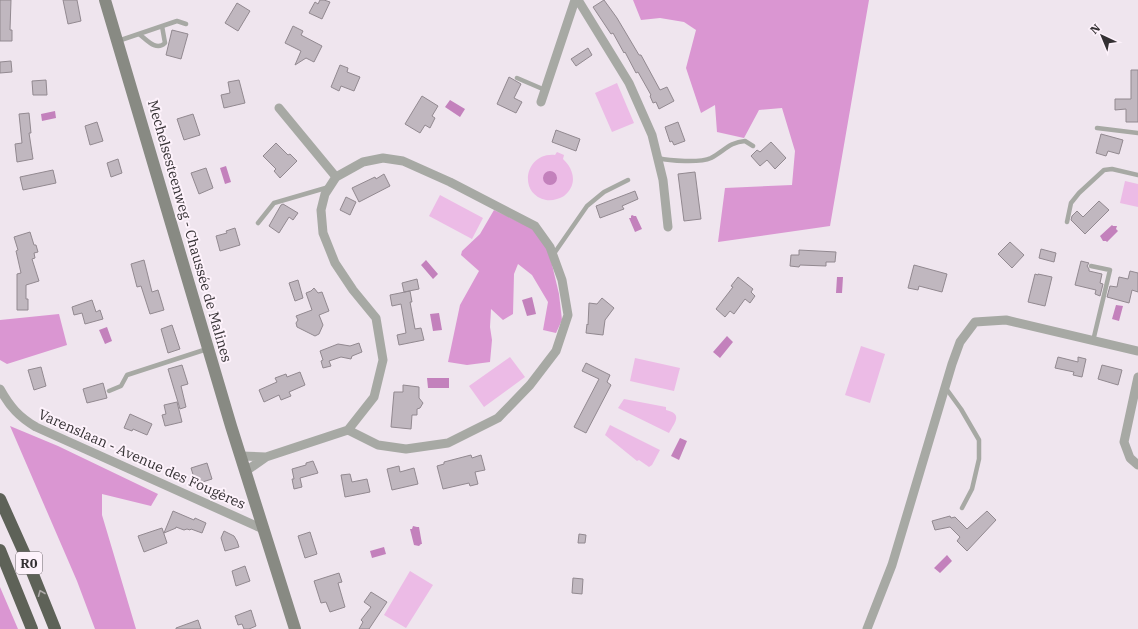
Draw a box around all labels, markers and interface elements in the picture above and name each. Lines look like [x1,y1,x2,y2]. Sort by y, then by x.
north arrow [1082,16,1122,56]
text: N [1087,21,1103,37]
street label: Mechelsesteenweg - Chaussée de Malines [144,98,236,364]
street label: Varenslaan - Avenue des Fougères [36,405,249,513]
road number: R0 [16,552,42,574]
one-way arrow [37,589,45,596]

